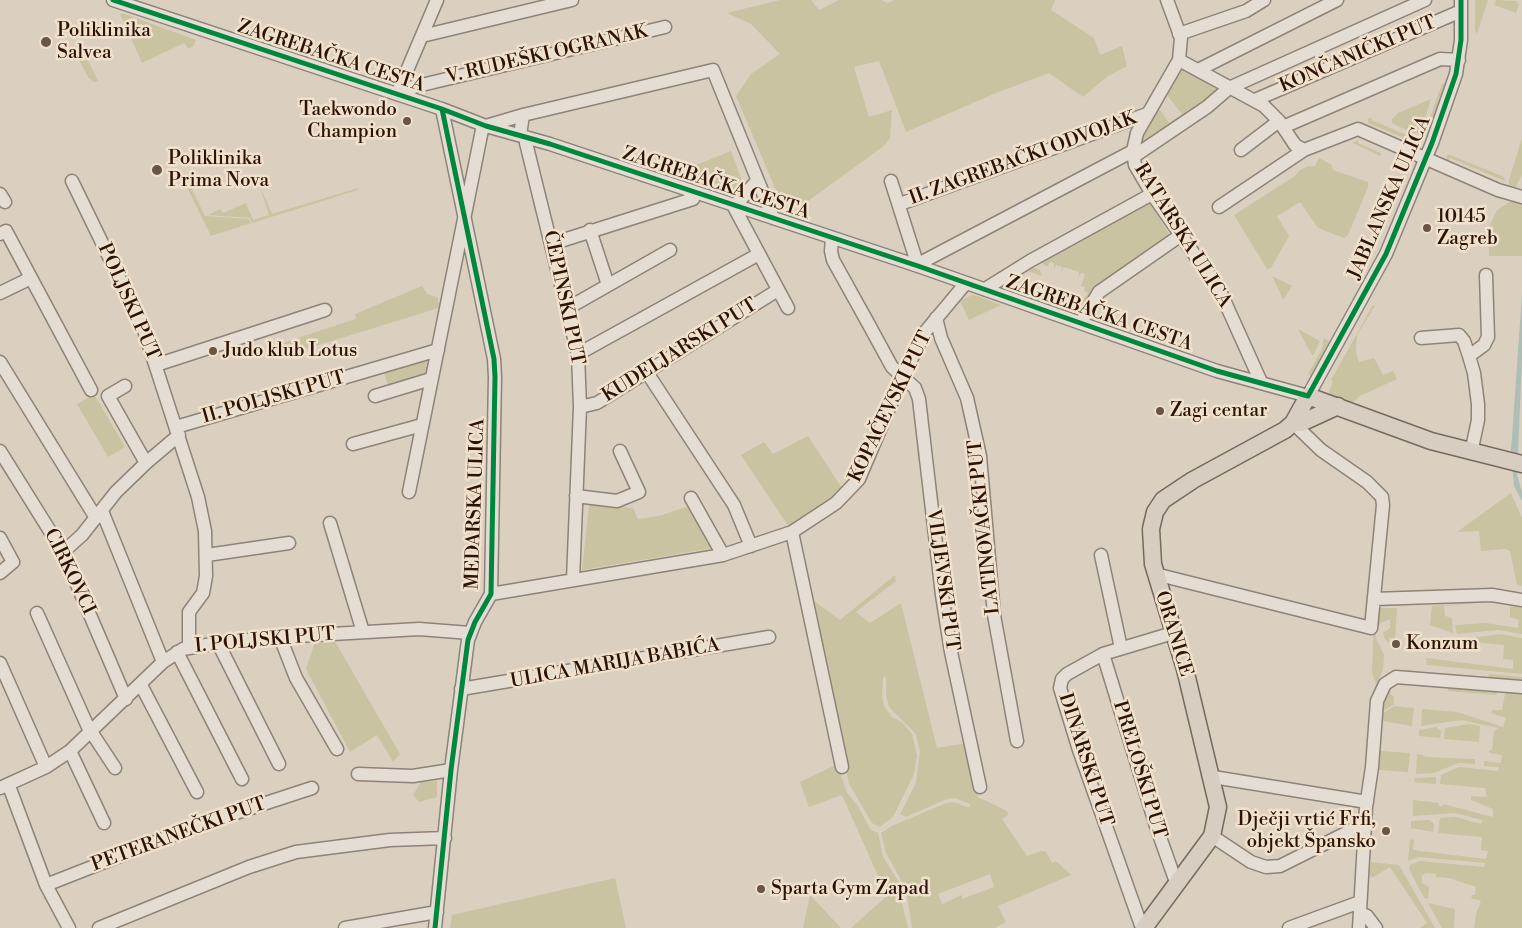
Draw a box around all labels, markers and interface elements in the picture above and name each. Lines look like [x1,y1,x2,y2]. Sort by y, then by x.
street label: KONČANIČKI PUT [1276,12,1440,98]
street label: ZAGREBAČKA CESTA [234,16,428,98]
place label: Poliklinika Salvea [57,20,151,64]
street label: V. RUDEŠKI OGRANAK [444,21,650,89]
marker: Poliklinika Salvea [39,35,53,49]
place label: Taekwondo Champion [299,99,397,143]
street label: II. ZAGREBAČKI ODVOJAK [906,107,1140,211]
street label: JABLANSKA ULICA [1344,113,1436,283]
marker: Taekwondo Champion [401,115,413,127]
street label: ZAGREBAČKA CESTA [619,143,813,225]
place label: Poliklinika Prima Nova [168,148,269,192]
street label: RATARSKA ULICA [1128,160,1236,312]
marker: Poliklinika Prima Nova [150,163,164,177]
place label: 10145 Zagreb [1437,206,1498,250]
marker: 10145 Zagreb [1421,222,1433,234]
street label: ČEPINSKI PUT [538,229,588,367]
street label: POLJSKI PUT [92,240,164,364]
street label: ZAGREBAČKA CESTA [1003,271,1195,357]
street label: KUDELJARSKI PUT [598,294,762,408]
street label: KOPAČEVSKI PUT [844,328,938,486]
place label: Judo klub Lotus [223,340,357,362]
marker: Judo klub Lotus [207,345,219,357]
street label: II. POLJSKI PUT [200,367,348,429]
place label: Zagi centar [1170,400,1267,422]
marker: Zagi centar [1154,405,1166,417]
street label: MEDARSKA ULICA [462,418,490,590]
street label: LATINOVAČKI PUT [964,438,1006,616]
street label: VILJEVSKI PUT [921,508,963,652]
street label: CIRKOVCI [38,525,100,619]
street label: ORANICE [1149,588,1197,680]
street label: I. POLJSKI PUT [194,624,336,658]
place label: Konzum [1406,633,1478,655]
street label: ULICA MARIJA BABIĆA [508,634,722,694]
marker: Konzum [1390,638,1402,650]
street label: DINARSKI PUT [1053,691,1117,829]
street label: PRELOŠKI PUT [1107,698,1171,842]
street label: PETERANEČKI PUT [89,793,269,877]
place label: Dječji vrtić Frfi, objekt Špansko [1238,809,1376,853]
marker: Dječji vrtić Frfi, objekt Špansko [1380,825,1392,837]
place label: Sparta Gym Zapad [771,878,929,900]
marker: Sparta Gym Zapad [755,883,767,895]

